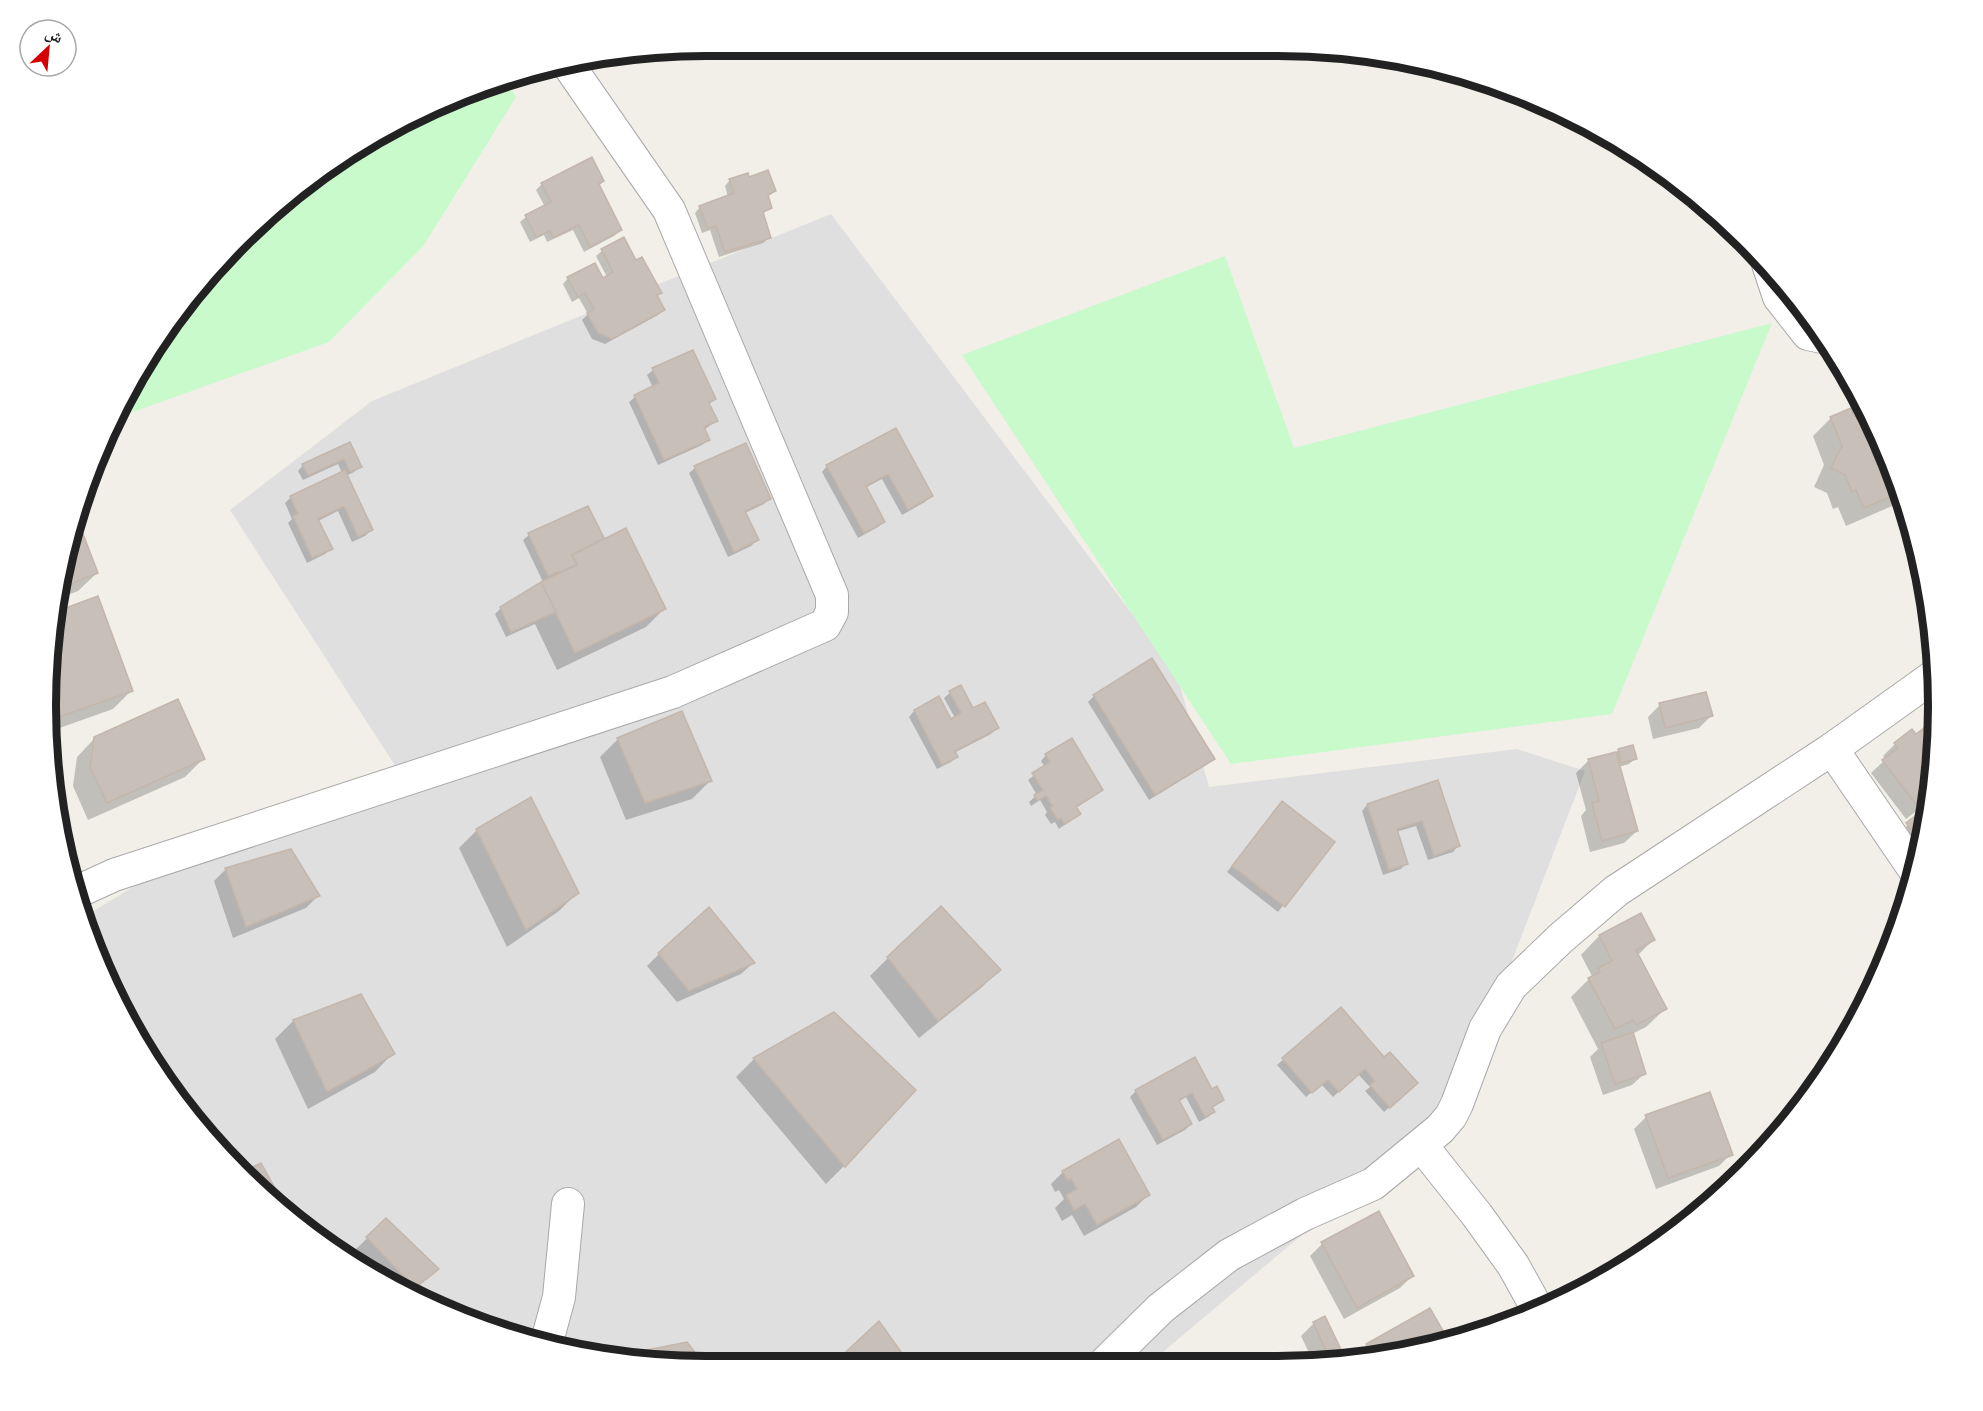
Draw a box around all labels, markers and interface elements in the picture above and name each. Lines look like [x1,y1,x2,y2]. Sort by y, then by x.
north arrow [18,18,78,78]
text: ش [42,24,66,49]

